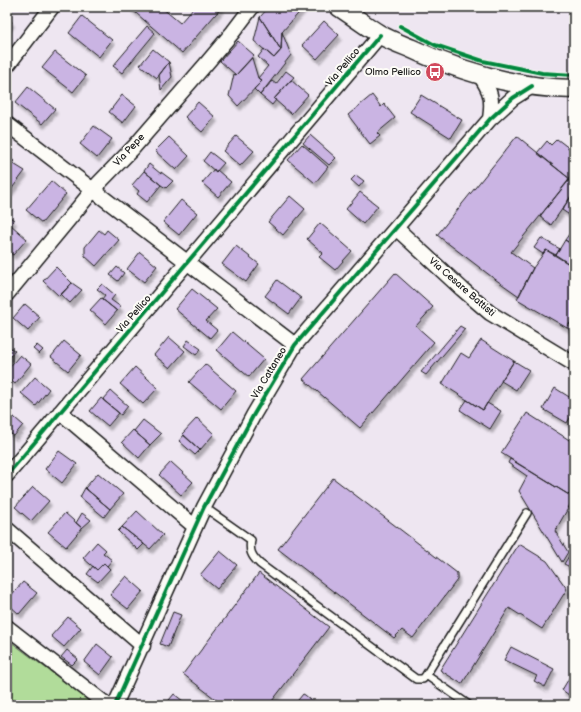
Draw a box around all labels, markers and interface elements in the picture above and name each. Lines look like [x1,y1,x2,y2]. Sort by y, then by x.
street label: Via Pellico [323,45,363,89]
bus stop icon: Olmo Pellico [424,61,446,83]
place label: Olmo Pellico [365,66,421,78]
street label: Via Pepe [111,131,147,169]
street label: Via Cesare Battisti [426,255,498,319]
street label: Via Pellico [114,292,154,335]
street label: Via Cattaneo [249,345,289,401]

